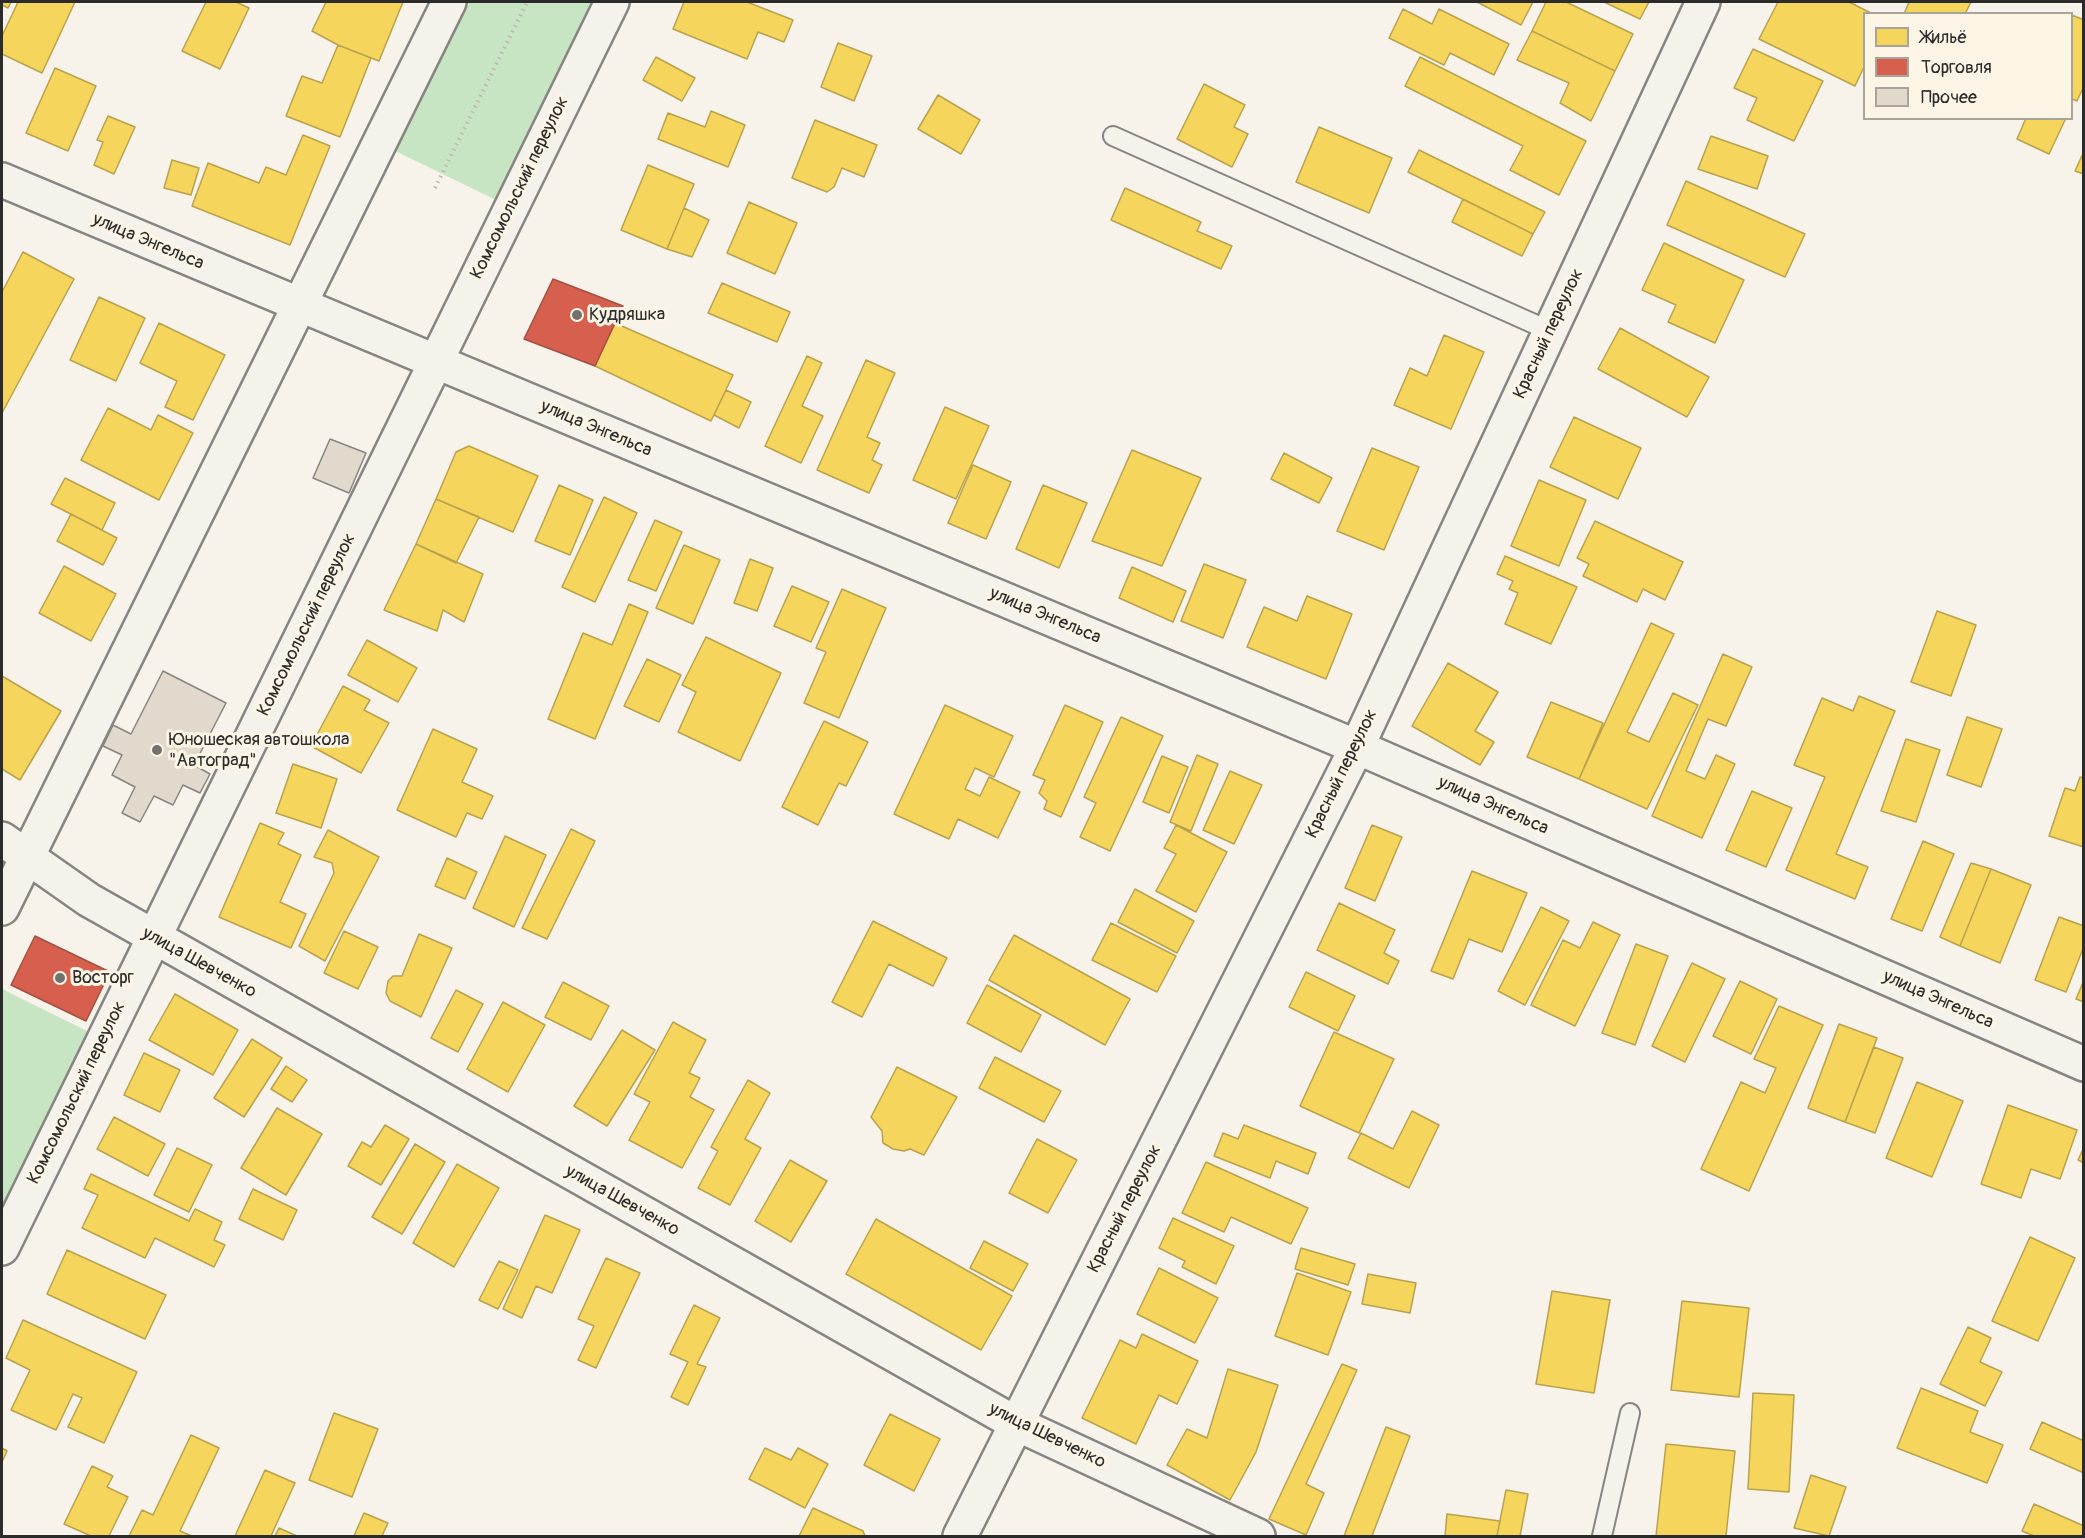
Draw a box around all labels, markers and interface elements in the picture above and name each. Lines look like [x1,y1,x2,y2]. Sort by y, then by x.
legend [1863,12,2073,120]
text: Жильё [1921,26,1967,49]
text: Торговля [1921,56,1992,79]
text: Прочее [1921,86,1977,109]
street label: Комсомольский переулок [466,93,574,283]
street label: улица Энгельса [89,209,207,275]
street label: Красный переулок [1509,266,1589,402]
place label: Кудряшка [589,304,665,326]
marker: Кудряшка [570,308,584,322]
street label: улица Энгельса [537,396,655,462]
street label: Комсомольский переулок [253,530,361,720]
street label: улица Энгельса [986,583,1104,649]
street label: Красный переулок [1301,706,1383,842]
place label: Юношеская автошкола "Автоград" [169,729,349,771]
marker: Юношеская автошкола "Автоград" [150,743,164,757]
street label: улица Энгельса [1434,772,1552,840]
street label: улица Шевченко [138,923,260,1003]
street label: улица Энгельса [1879,966,1997,1034]
place label: Восторг [72,967,134,989]
marker: Восторг [53,971,67,985]
street label: Комсомольский переулок [23,998,131,1188]
street label: Красный переулок [1083,1141,1167,1277]
street label: улица Шевченко [561,1161,683,1241]
street label: улица Шевченко [985,1398,1109,1474]

